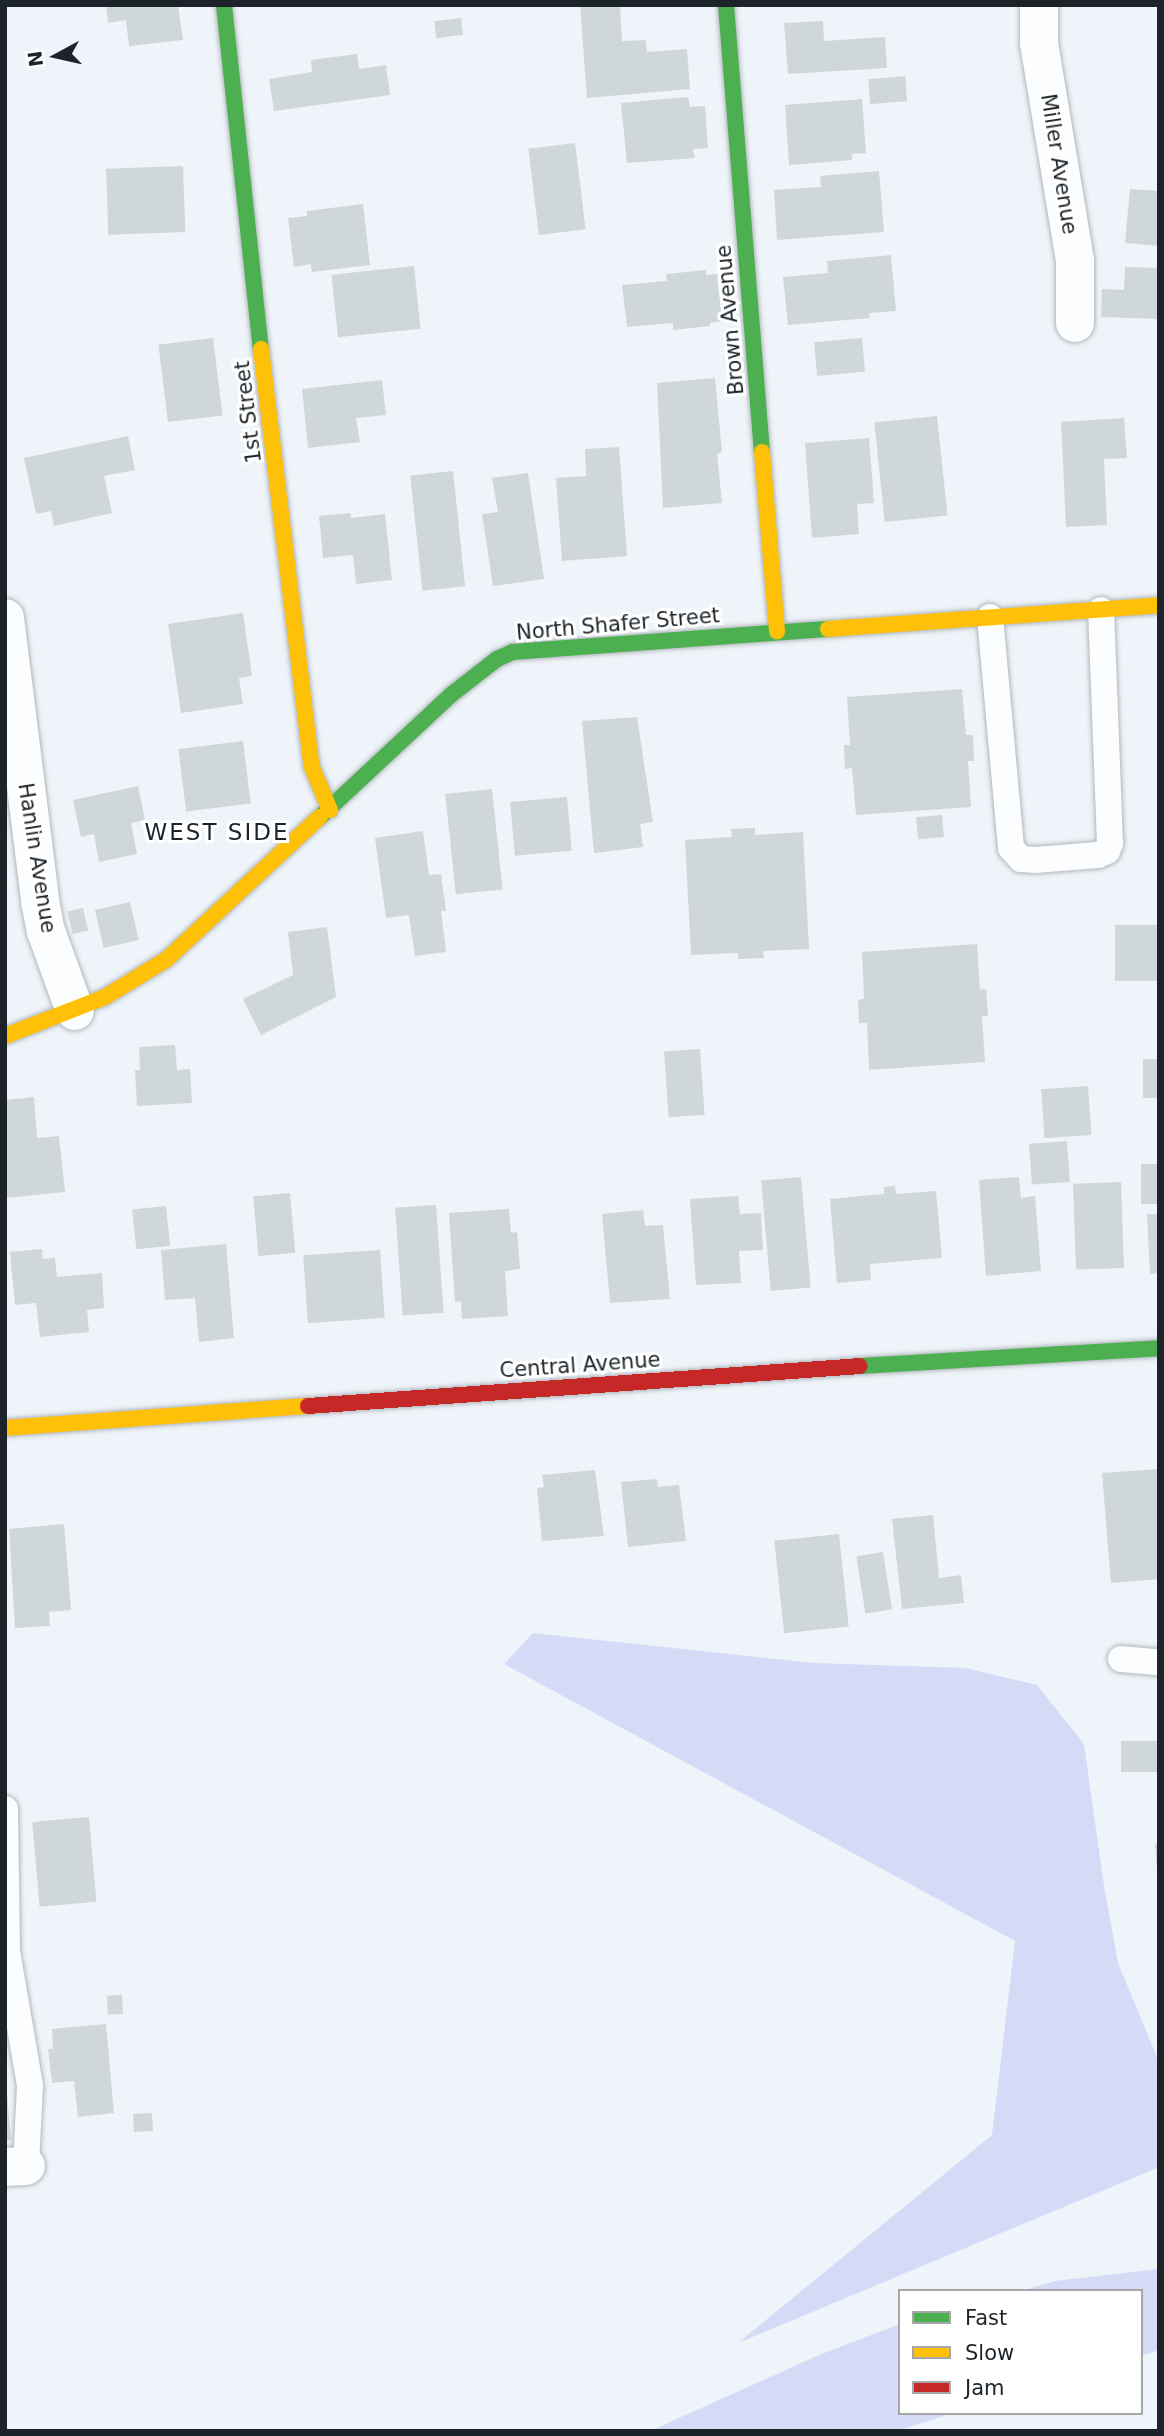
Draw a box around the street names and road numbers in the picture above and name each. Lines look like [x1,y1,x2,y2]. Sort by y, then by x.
street label: Miller Avenue [1035,92,1083,236]
street label: Brown Avenue [711,244,749,396]
street label: 1st Street [229,359,267,465]
street label: North Shafer Street [515,603,721,645]
street label: Hanlin Avenue [13,781,61,935]
street label: Central Avenue [499,1347,661,1383]

